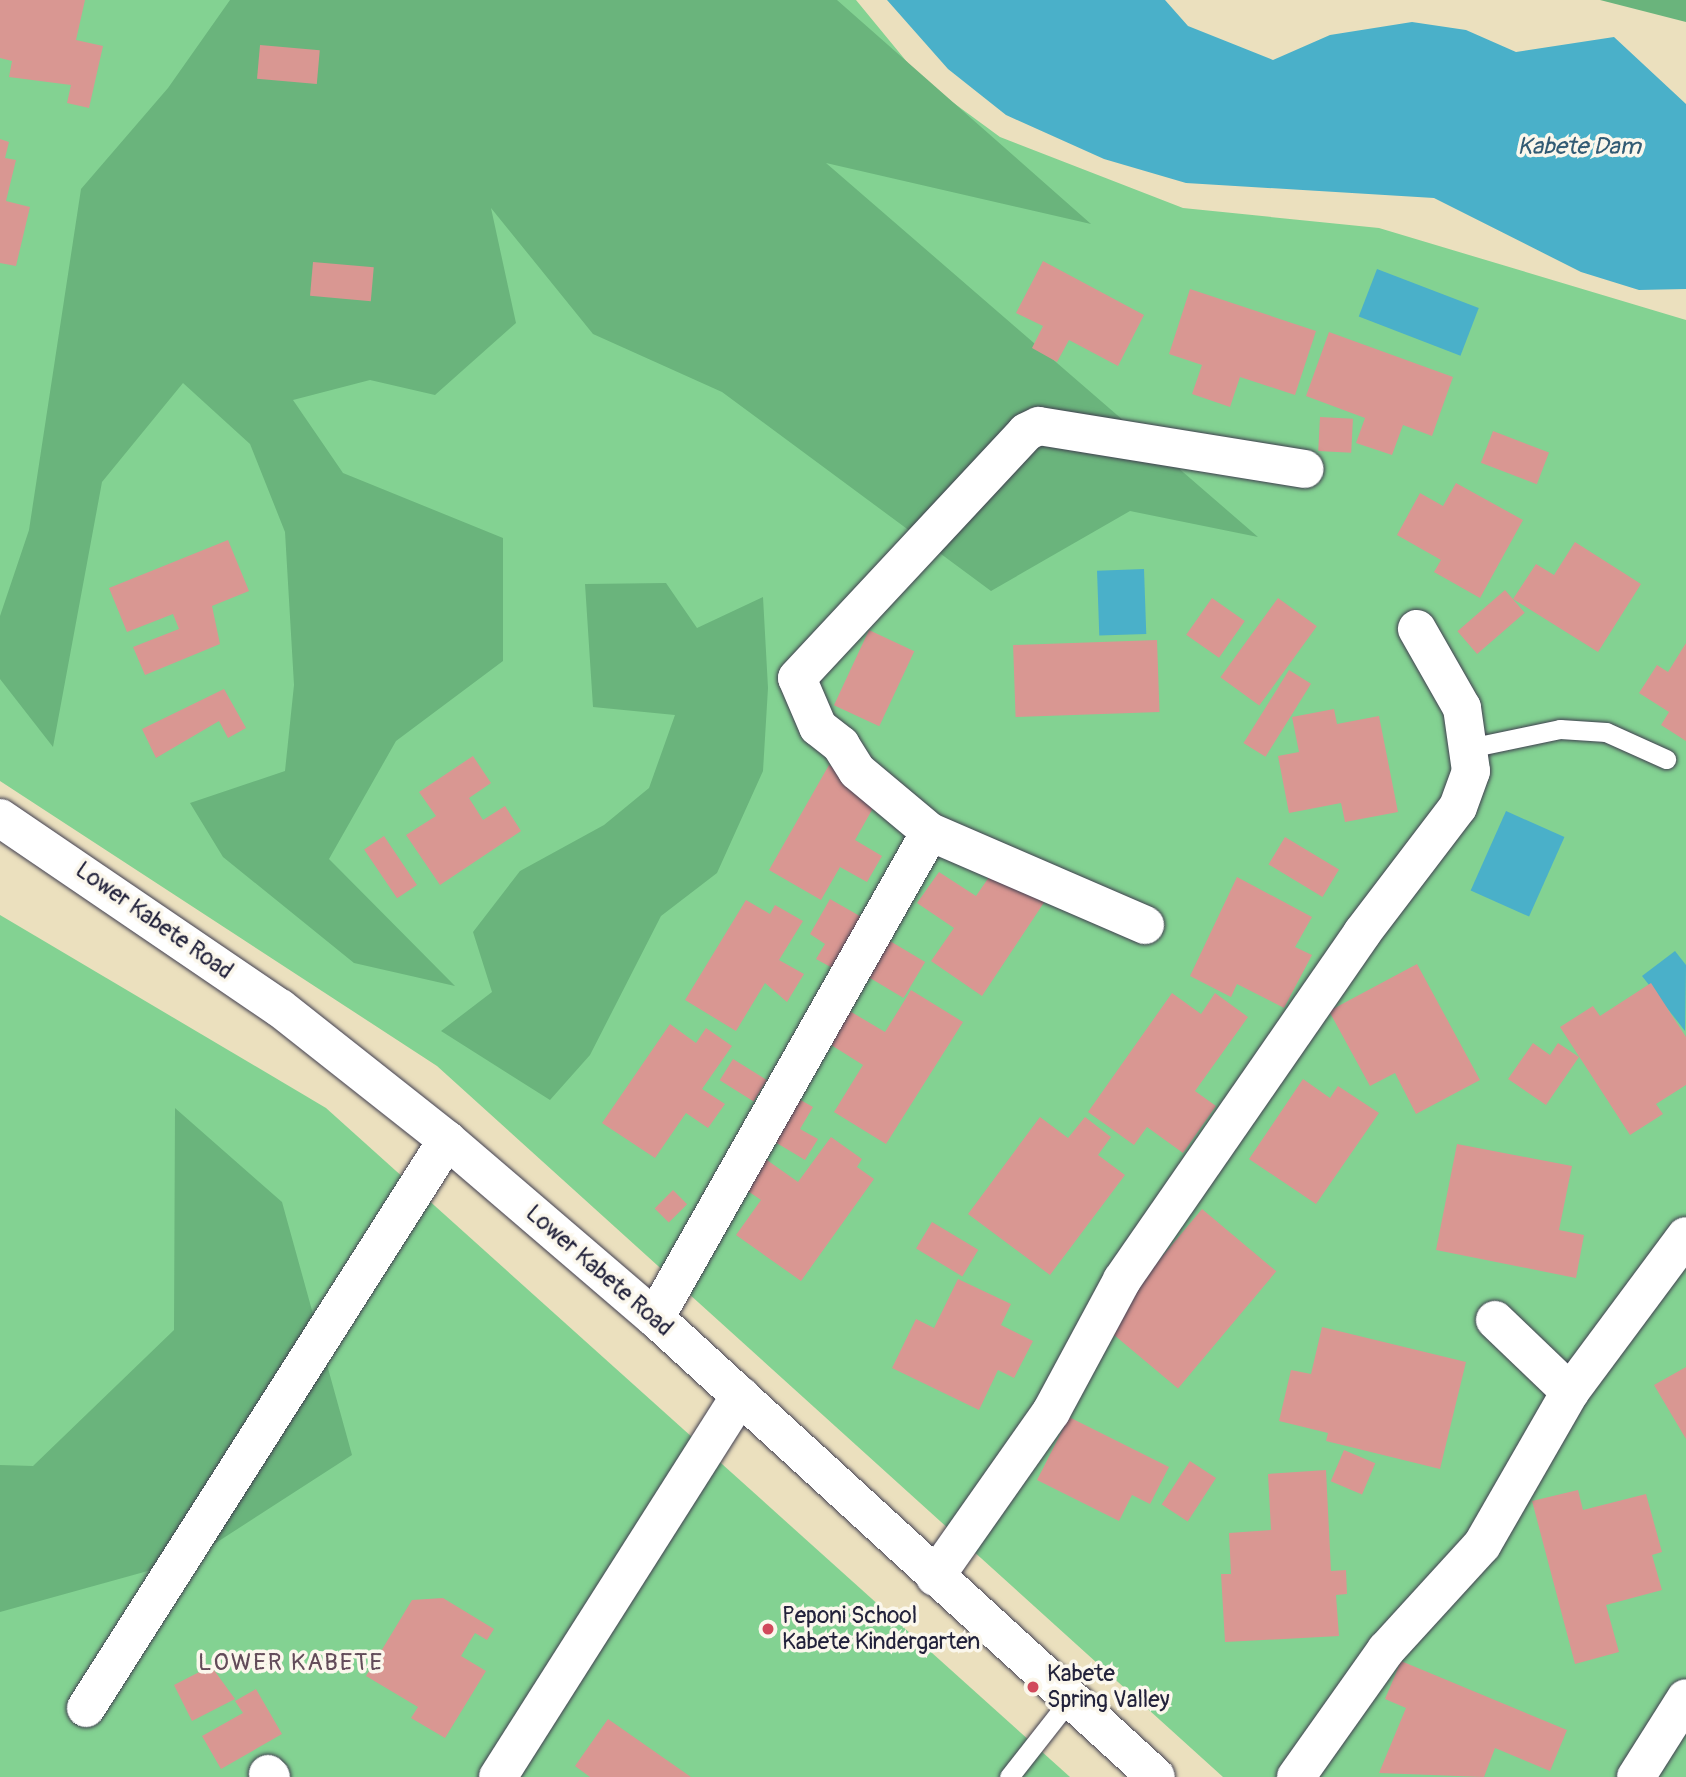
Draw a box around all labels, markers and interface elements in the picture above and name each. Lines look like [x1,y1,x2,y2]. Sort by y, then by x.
water label: Kabete Dam [1517,133,1641,161]
street label: Lower Kabete Road [70,856,238,986]
street label: Lower Kabete Road [520,1200,678,1342]
place label: Peponi School Kabete Kindergarten [782,1602,980,1656]
marker: Peponi School Kabete Kindergarten [760,1621,776,1637]
district label: LOWER KABETE [199,1649,383,1677]
place label: Kabete Spring Valley [1047,1660,1169,1714]
marker: Kabete Spring Valley [1025,1679,1041,1695]

